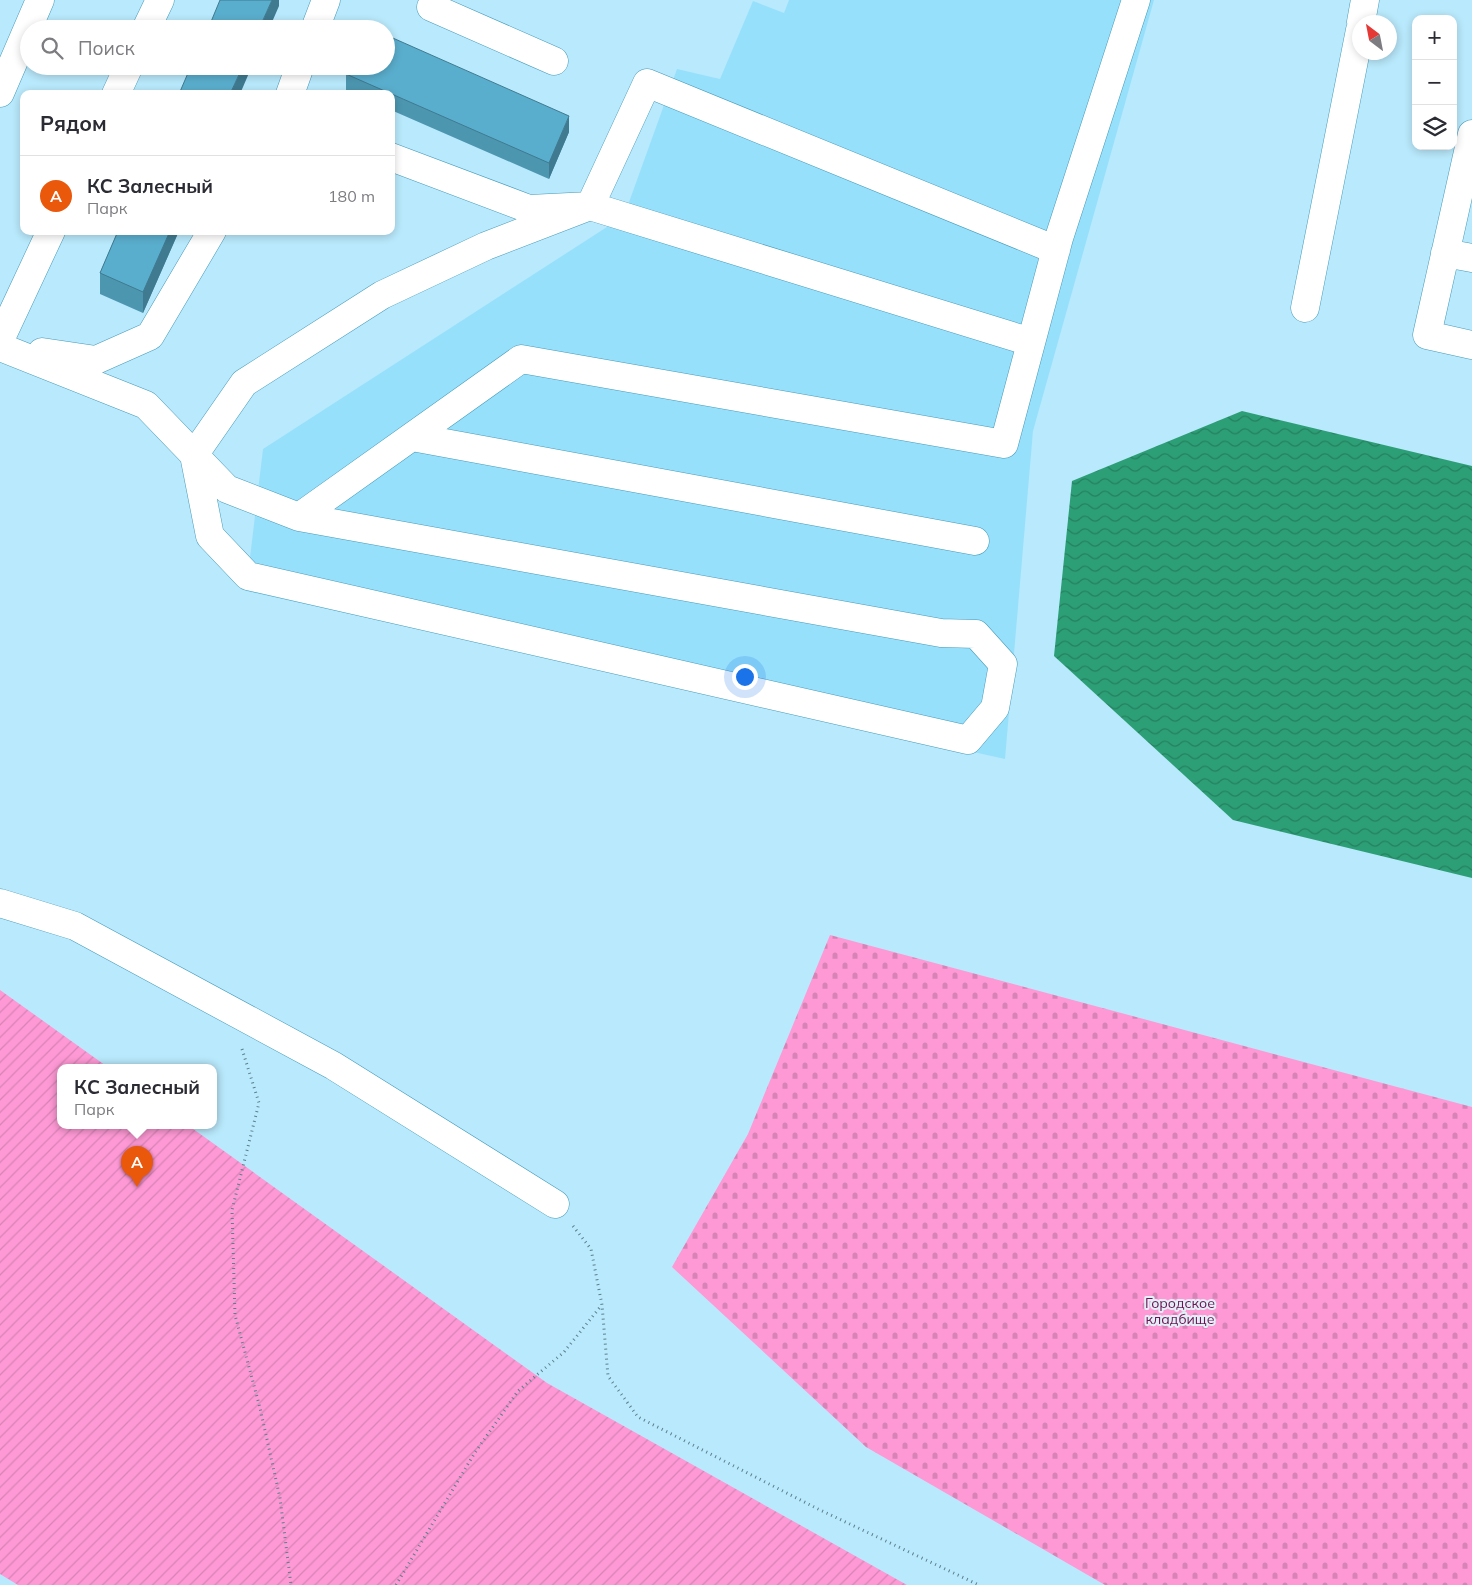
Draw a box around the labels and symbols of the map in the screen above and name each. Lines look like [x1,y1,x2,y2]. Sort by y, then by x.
north arrow [1352,15,1397,60]
your location [732,664,758,690]
pin: A [121,1146,153,1187]
park label: Городское кладбище [1145,1294,1215,1328]

